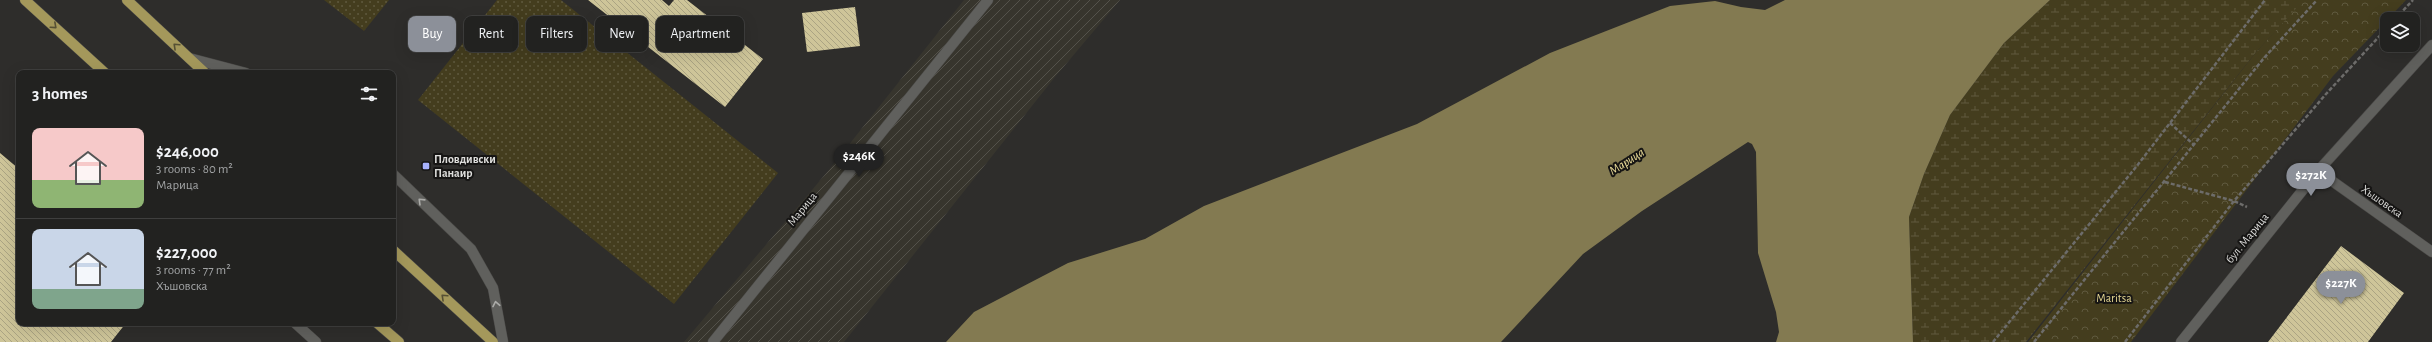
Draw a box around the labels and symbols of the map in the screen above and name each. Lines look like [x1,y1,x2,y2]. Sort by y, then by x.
one-way arrow [49,22,57,29]
one-way arrow [173,44,181,51]
pin: $246K [831,144,887,178]
water label: Марица [1607,146,1647,178]
place label: Пловдивски Панаир [434,153,496,179]
marker: Пловдивски Панаир [421,161,431,171]
pin: $272K [2283,163,2339,197]
street label: Хъшовска [2359,182,2405,220]
street label: Марица [785,190,819,228]
one-way arrow [418,198,426,206]
street label: бул. Марица [2223,210,2272,266]
pin: $227K [2313,271,2369,305]
park label: Maritsa [2096,292,2132,304]
one-way arrow [441,294,449,301]
one-way arrow [492,301,500,307]

